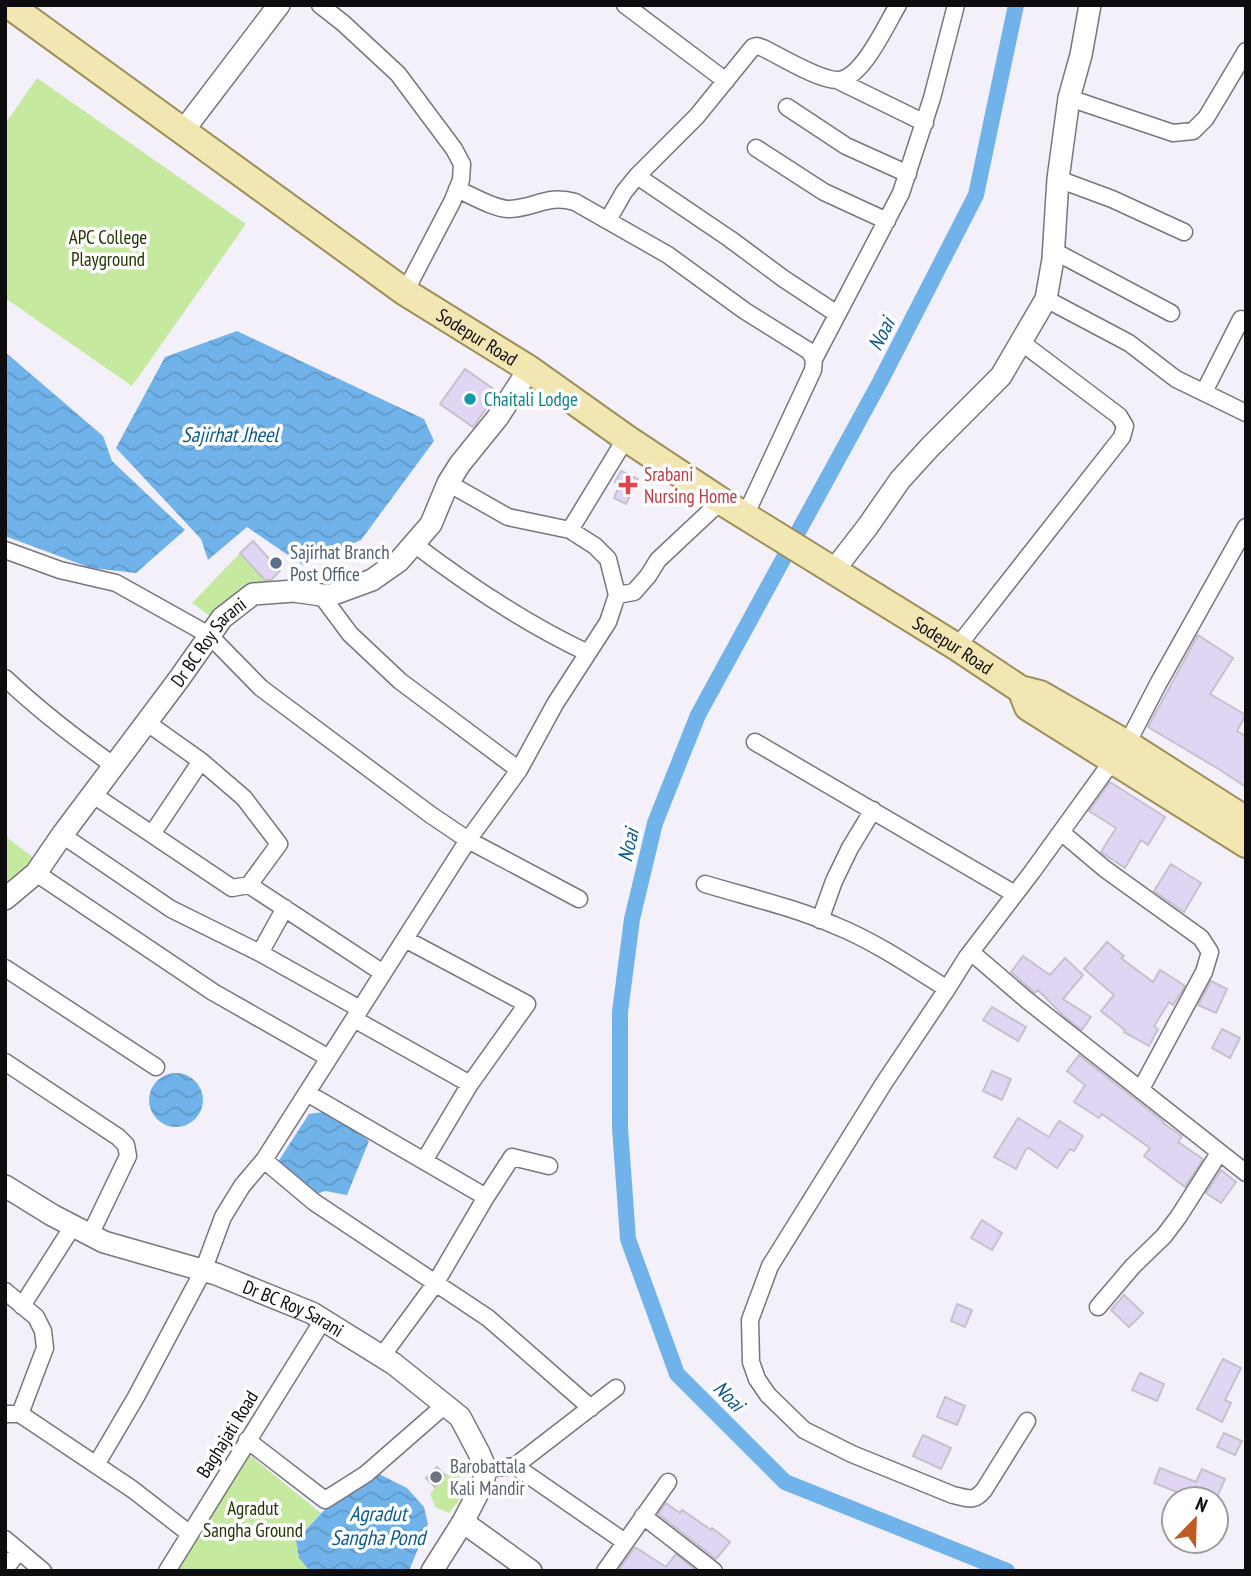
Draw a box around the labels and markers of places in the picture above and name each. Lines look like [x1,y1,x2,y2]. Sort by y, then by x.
place label: Chaitali Lodge [484,387,578,411]
marker: Chaitali Lodge [462,391,478,407]
place label: Srabani Nursing Home [644,462,738,508]
marker: Srabani Nursing Home [618,475,638,495]
place label: Sajirhat Branch Post Office [290,540,390,586]
marker: Sajirhat Branch Post Office [268,555,284,571]
place label: Barobattala Kali Mandir [450,1454,526,1500]
marker: Barobattala Kali Mandir [428,1469,444,1485]

